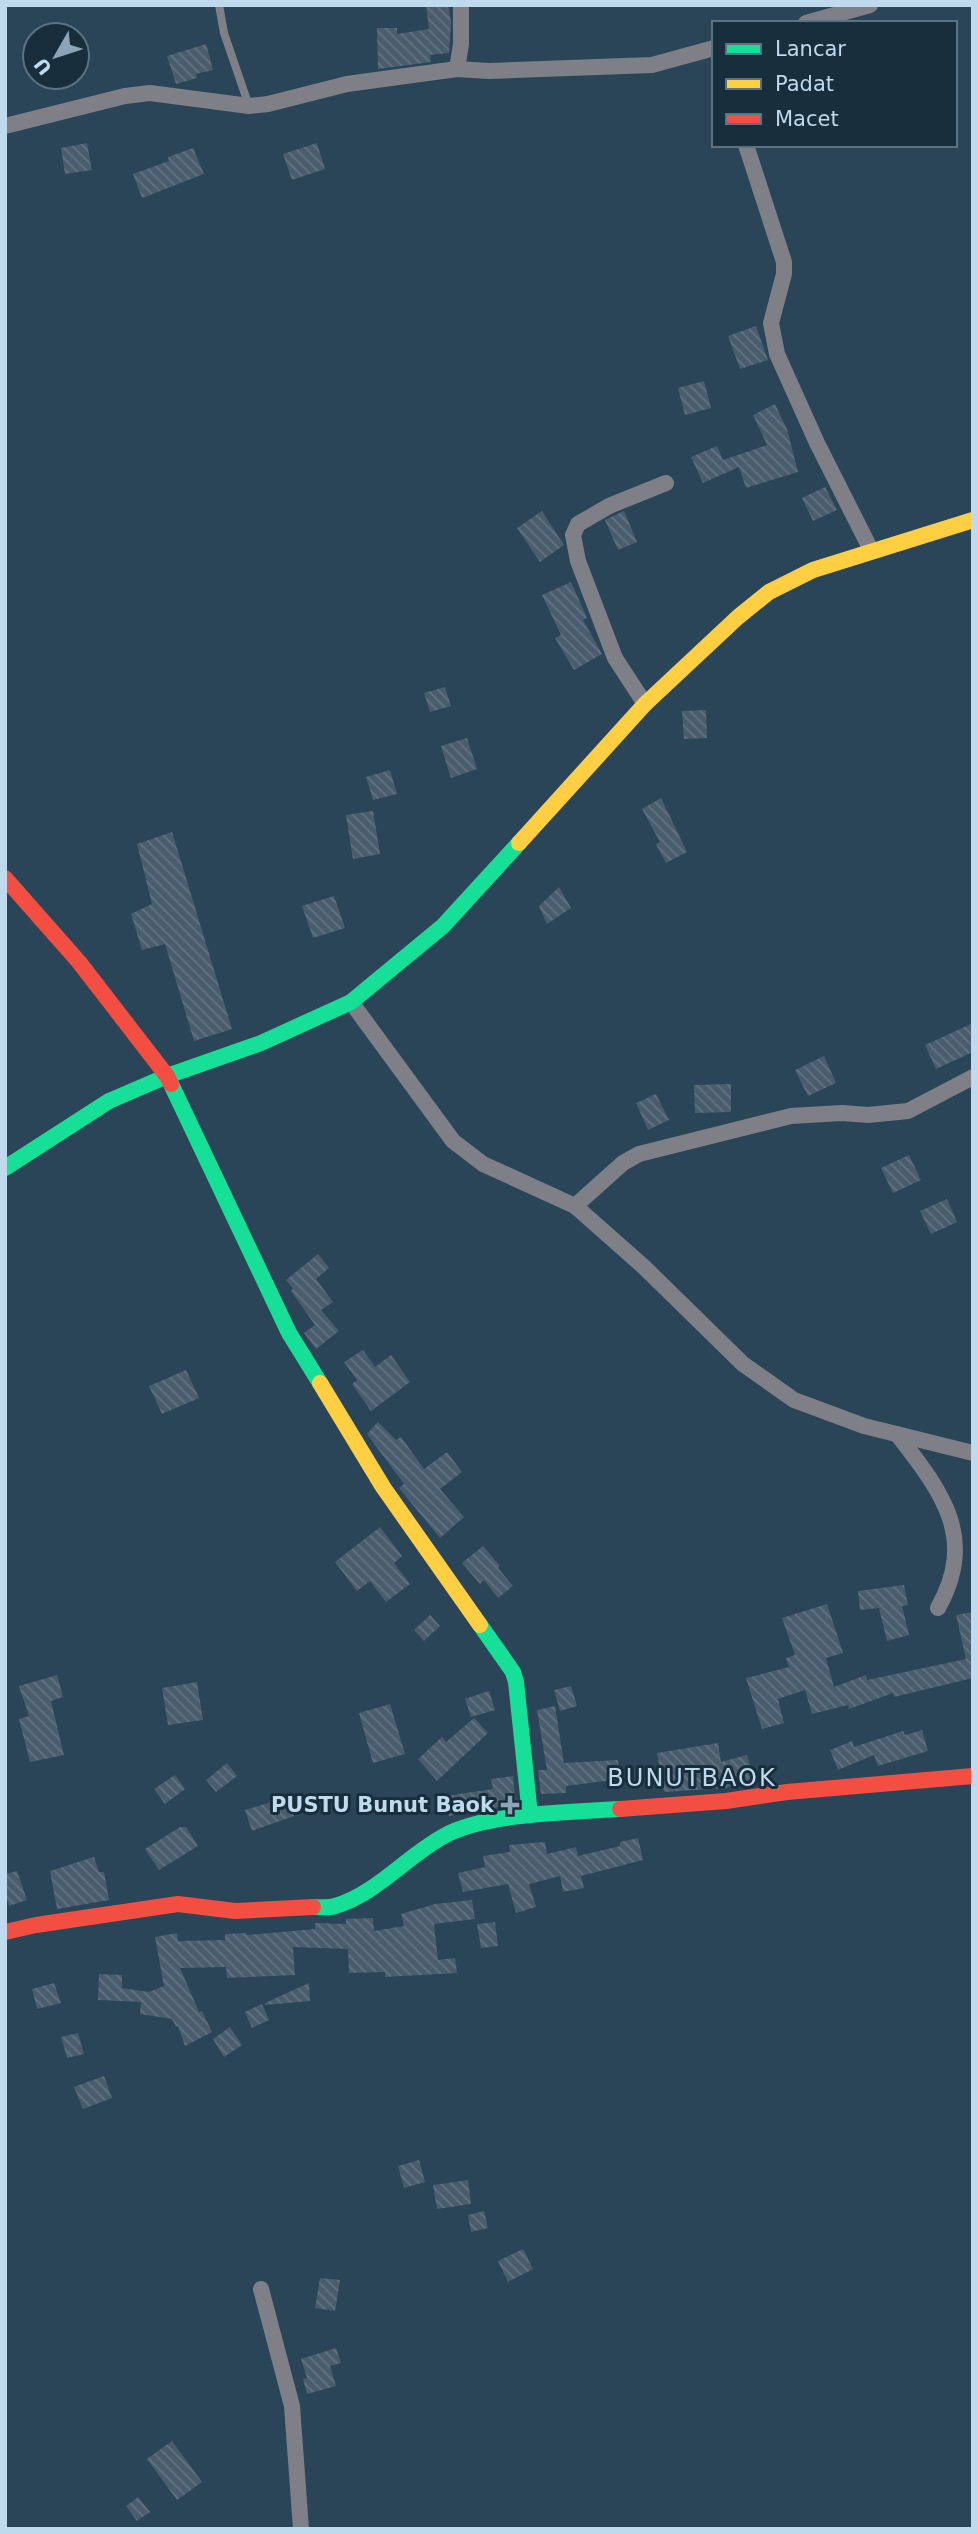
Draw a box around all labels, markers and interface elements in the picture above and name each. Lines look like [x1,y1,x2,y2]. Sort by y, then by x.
north arrow [21,21,91,91]
legend [712,21,957,147]
text: Lancar [775,37,846,61]
text: U [29,54,56,80]
text: Padat [775,72,834,96]
text: Macet [775,107,839,131]
district label: BUNUTBAOK [607,1764,777,1792]
place label: PUSTU Bunut Baok [271,1793,495,1817]
marker: PUSTU Bunut Baok [500,1795,520,1815]

